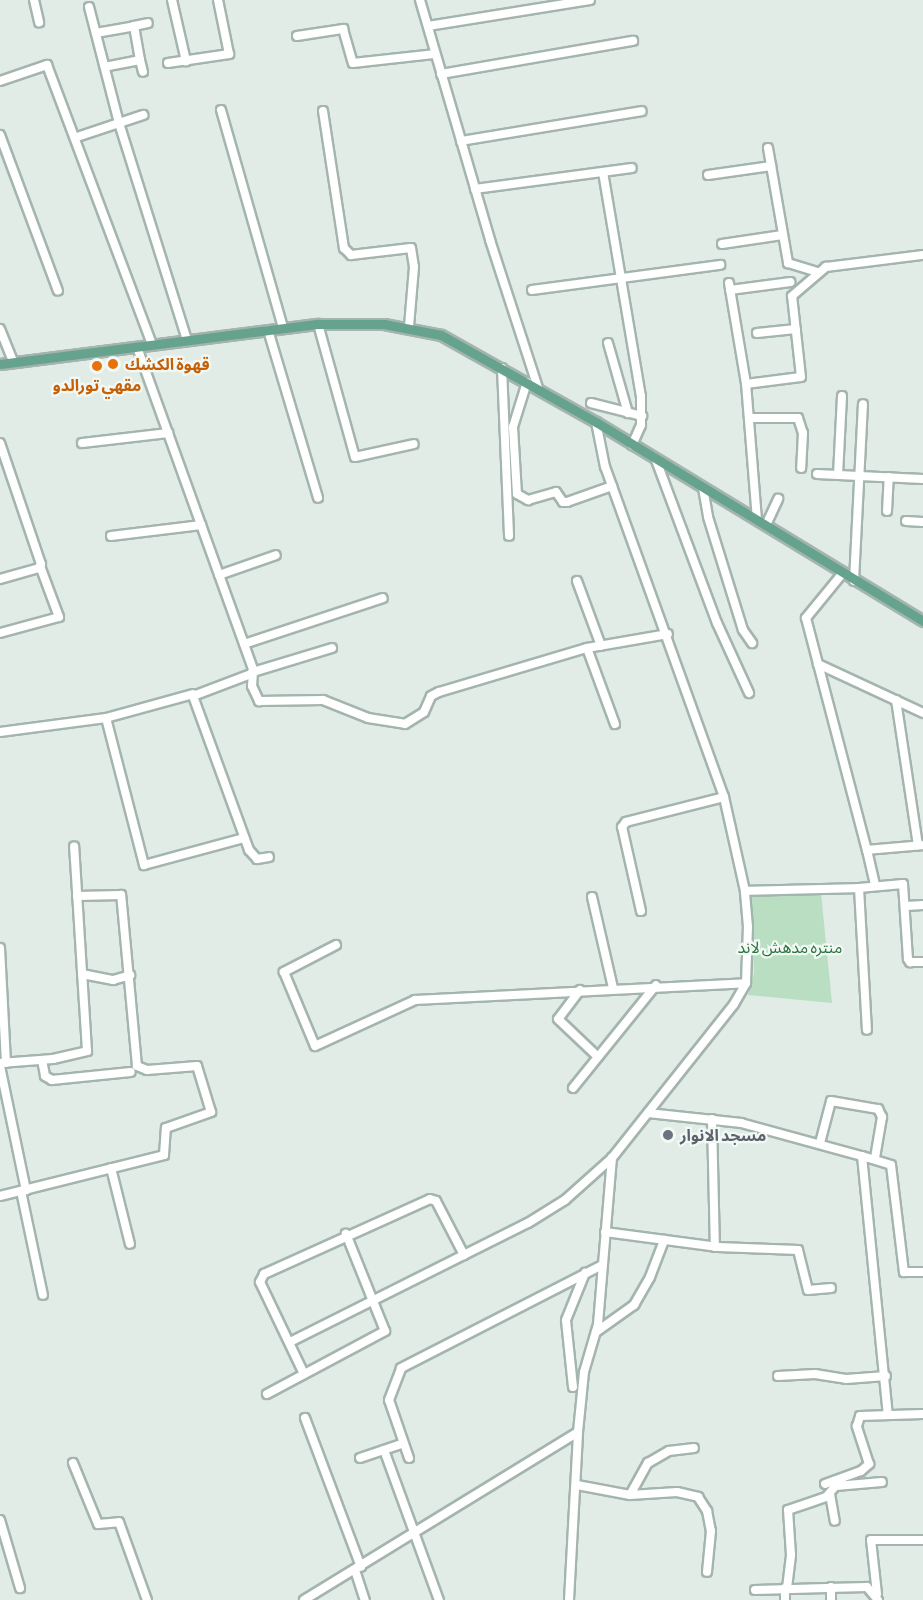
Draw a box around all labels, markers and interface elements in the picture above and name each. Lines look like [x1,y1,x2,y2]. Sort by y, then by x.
place label: قهوة الكشك [125,354,209,374]
marker: قهوة الكشك [106,357,120,371]
marker: مقهي تورالدو [90,359,104,373]
place label: مقهي تورالدو [53,375,141,395]
park label: منتره مدهش لاند [738,937,842,957]
place label: مسجد الانوار [680,1125,766,1145]
marker: مسجد الانوار [661,1128,675,1142]

